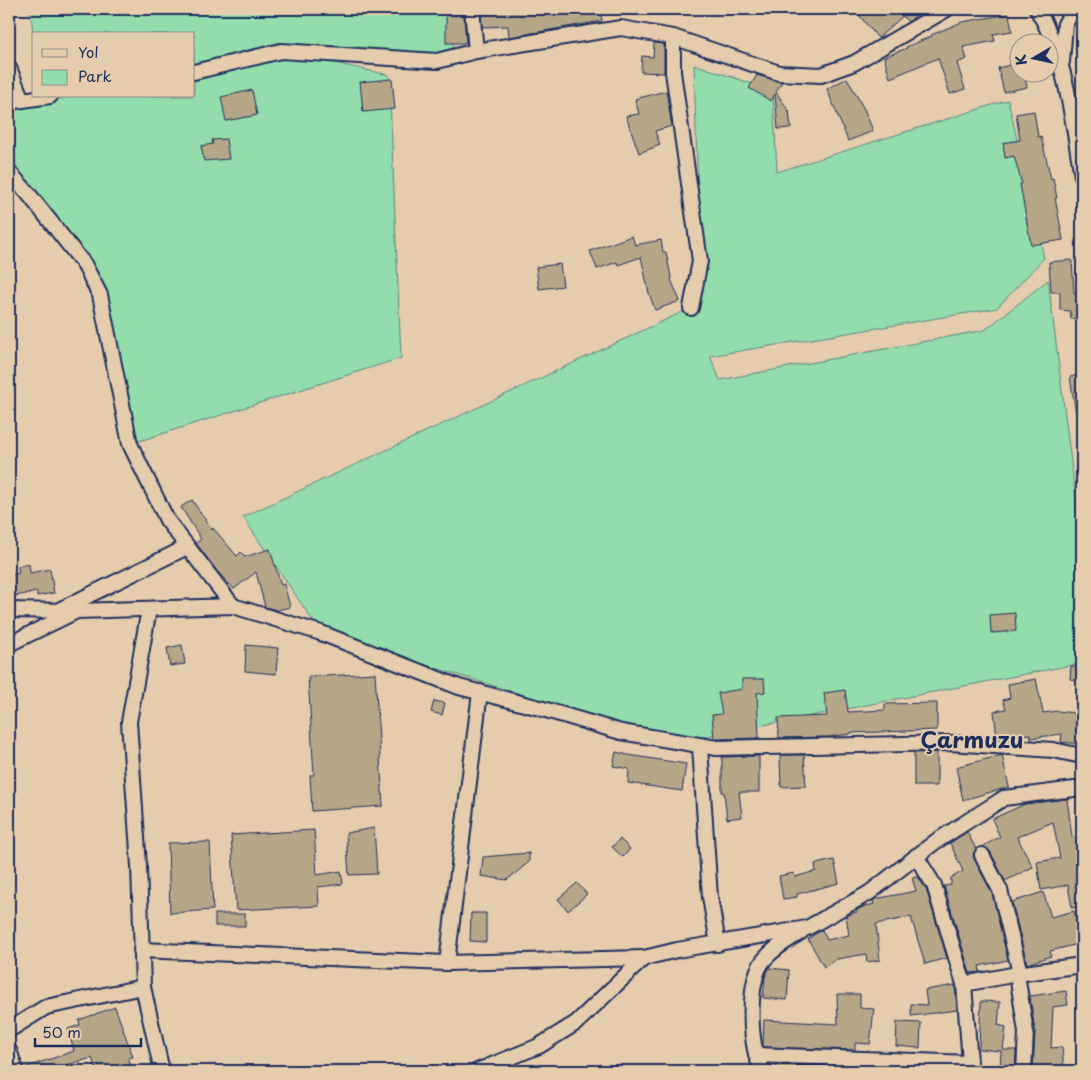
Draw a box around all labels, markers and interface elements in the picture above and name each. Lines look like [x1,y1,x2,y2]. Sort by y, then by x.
legend [32,32,195,98]
north arrow [1008,32,1058,82]
text: Yol [78,40,99,63]
text: K [1009,53,1032,67]
text: Park [78,64,112,87]
district label: Çarmuzu [920,722,1024,755]
scale bar [35,1015,141,1047]
text: 50 m [42,1020,81,1043]

